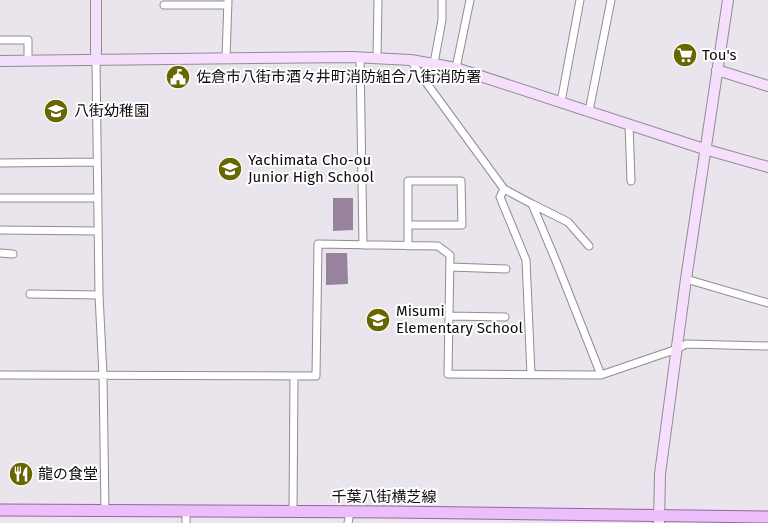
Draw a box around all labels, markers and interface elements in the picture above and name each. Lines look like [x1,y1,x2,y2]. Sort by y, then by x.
supermarket icon: Tou's [672,42,698,68]
place label: Tou's [702,46,737,64]
public building icon: 佐倉市八街市酒々井町消防組合八街消防署 [165,64,191,90]
place label: 佐倉市八街市酒々井町消防組合八街消防署 [196,68,481,86]
school or university icon: 八街幼稚園 [43,98,69,124]
place label: 八街幼稚園 [74,102,149,120]
place label: Yachimata Cho-ou Junior High School [248,151,375,186]
school or university icon: Yachimata Cho-ou Junior High School [217,156,243,182]
place label: Misumi Elementary School [396,302,524,337]
school or university icon: Misumi Elementary School [365,307,391,333]
restaurant icon: 龍の食堂 [8,461,34,487]
place label: 龍の食堂 [38,465,98,483]
street label: 千葉八街横芝線 [331,488,437,506]

